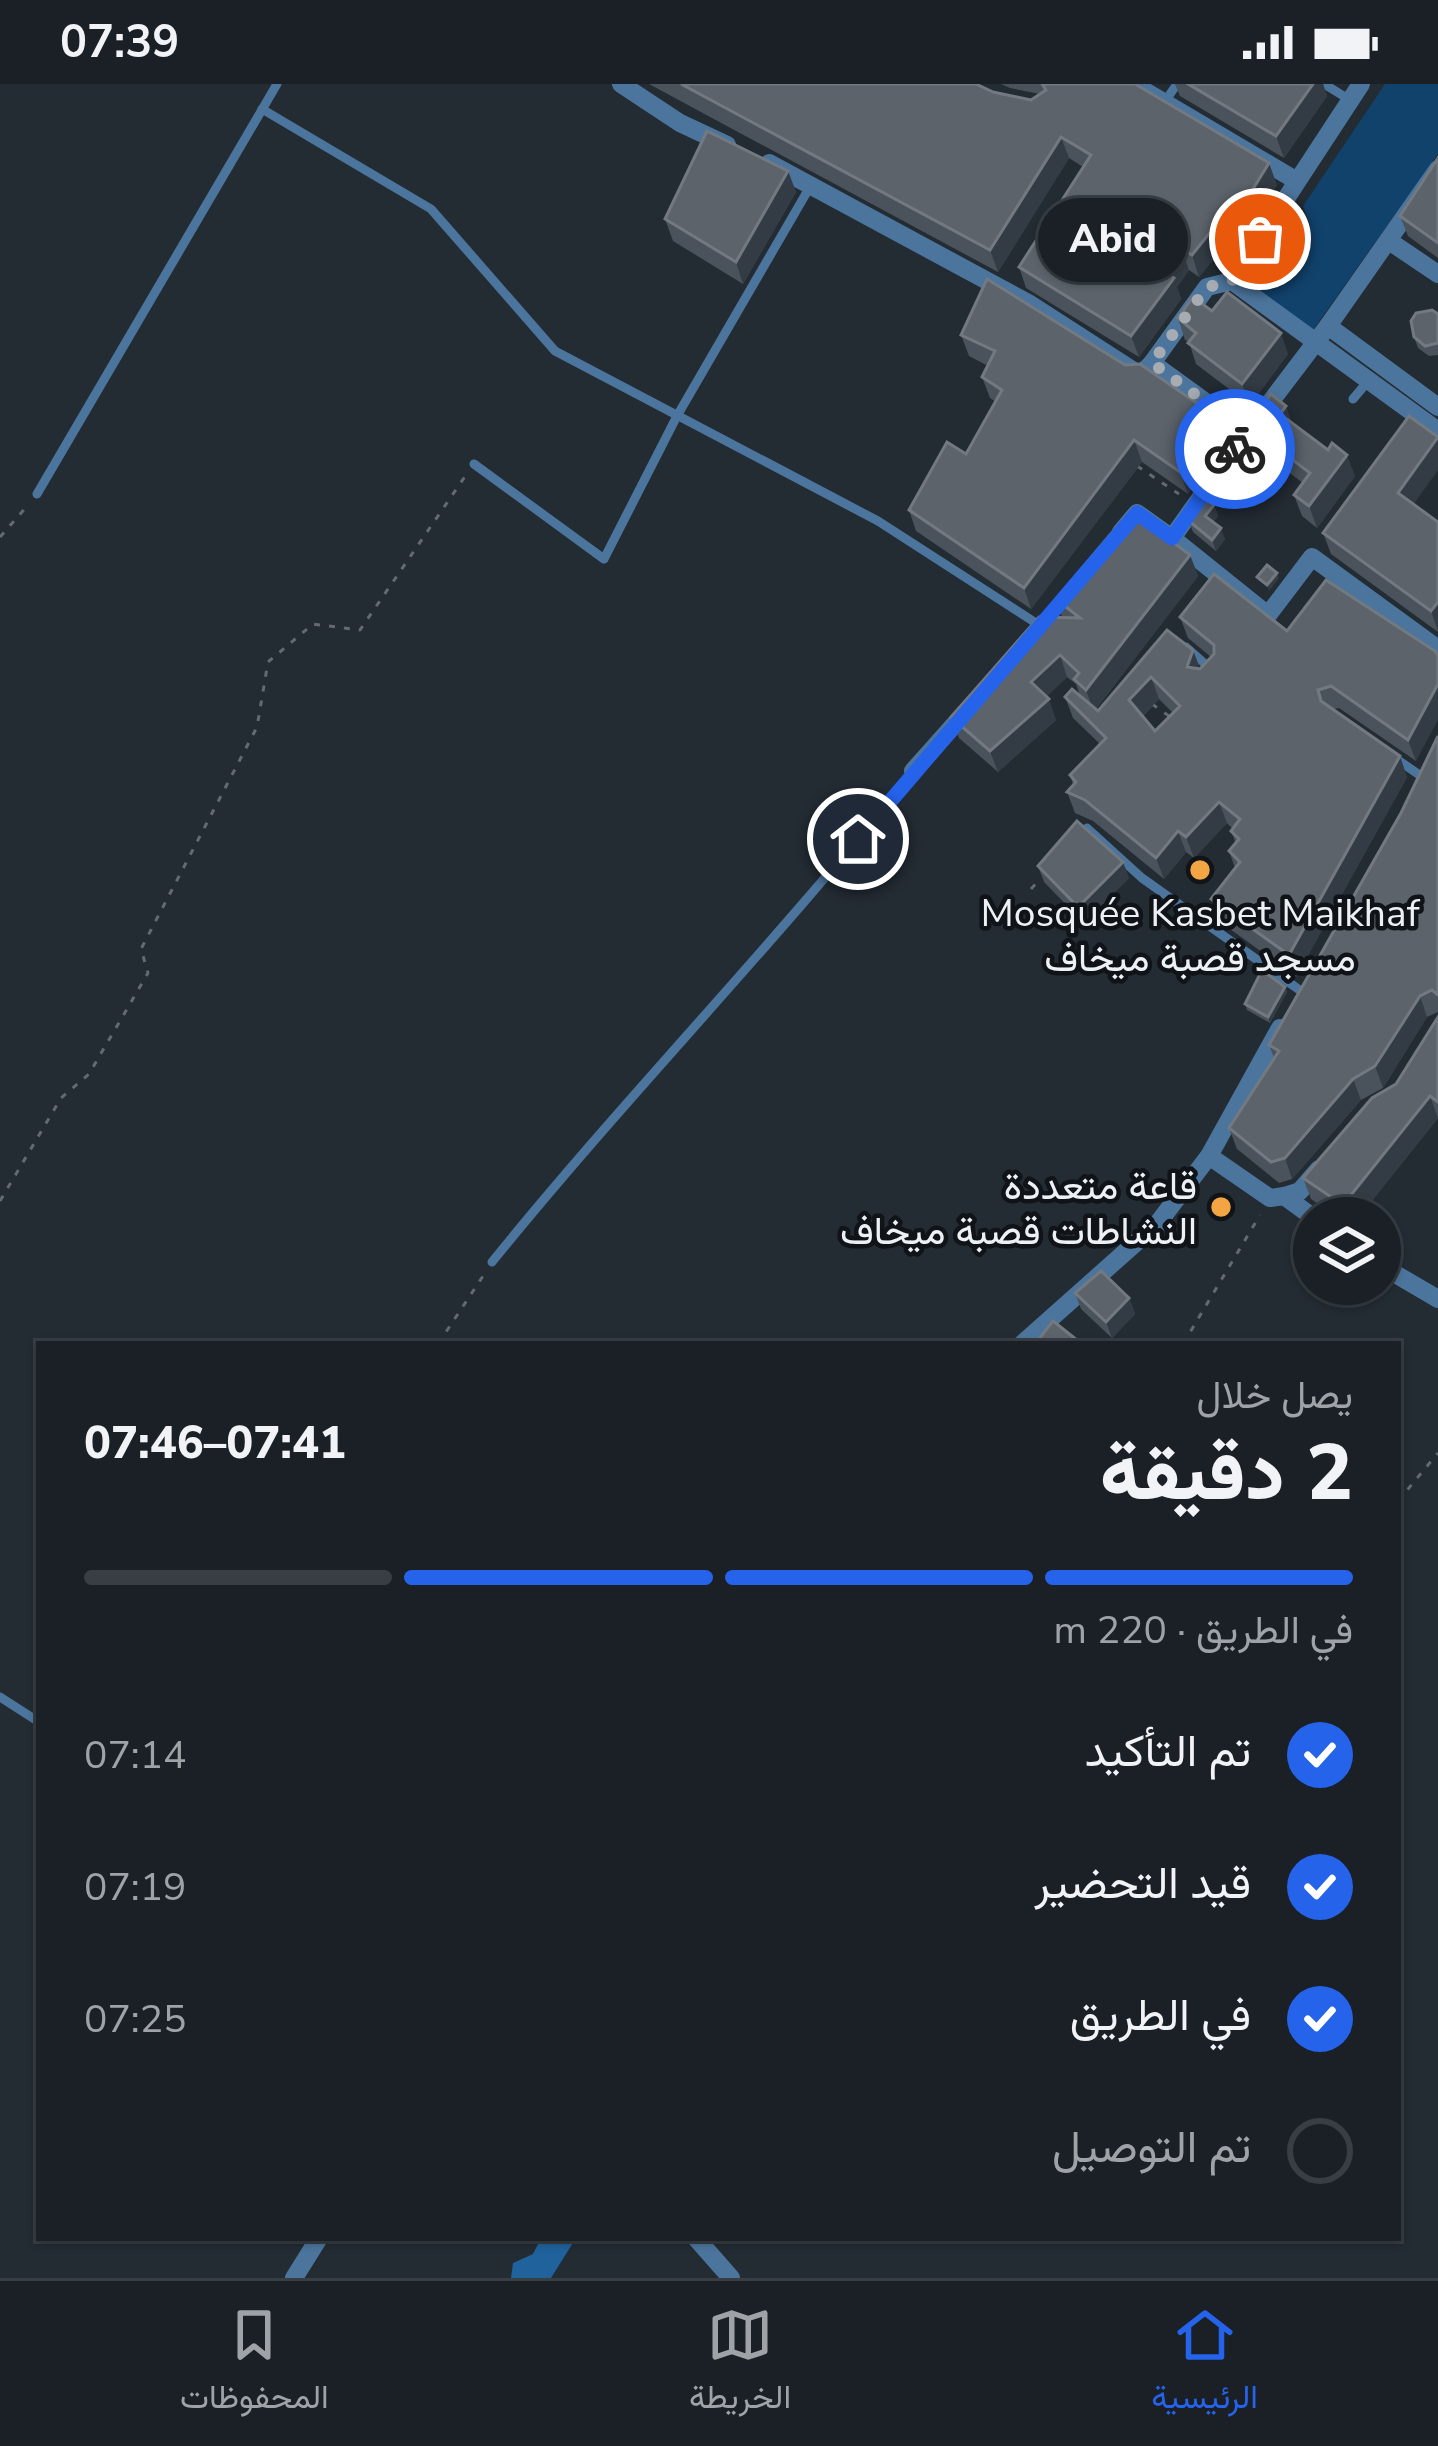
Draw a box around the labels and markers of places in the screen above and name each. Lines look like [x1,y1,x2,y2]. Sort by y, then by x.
pin [1209,188,1311,290]
callout: Abid [1038,197,1188,281]
pin [807,788,909,890]
marker: Mosquée Kasbet Maikhaf مسجد قصبة ميخاف [1187,857,1213,883]
place label: Mosquée Kasbet Maikhaf مسجد قصبة ميخاف [980,887,1421,985]
place label: قاعة متعددة النشاطات قصبة ميخاف [840,1160,1197,1258]
marker: قاعة متعددة النشاطات قصبة ميخاف [1208,1194,1234,1220]

